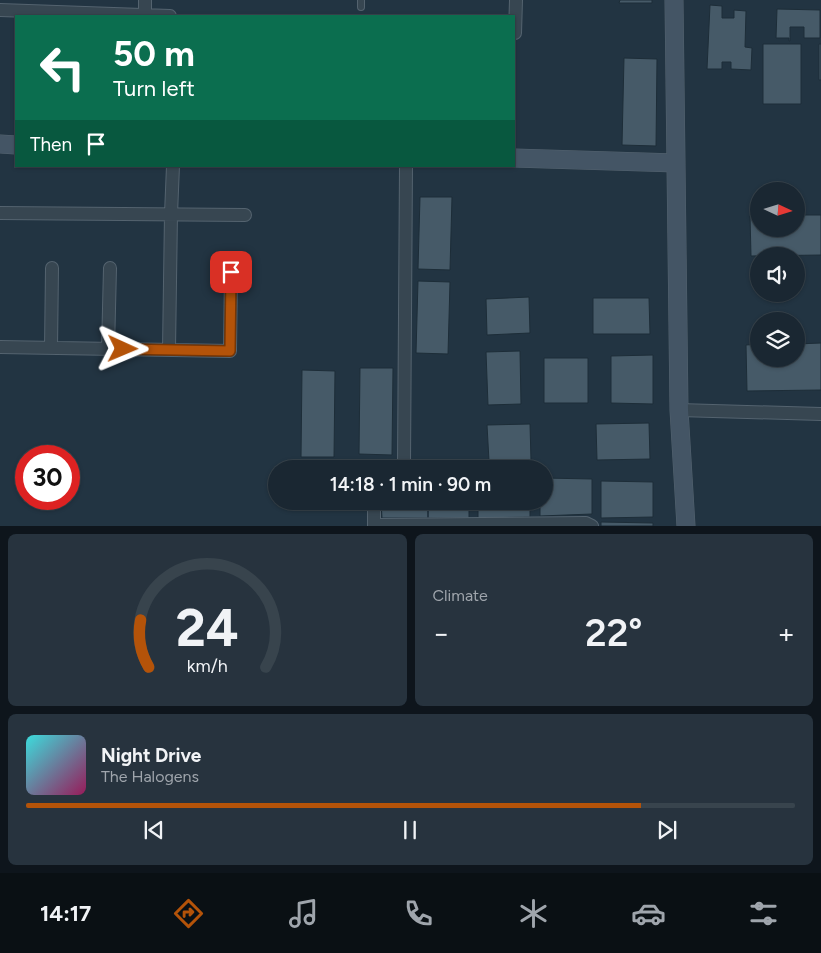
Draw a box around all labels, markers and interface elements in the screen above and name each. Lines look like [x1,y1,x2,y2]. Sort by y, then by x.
text: 50 m [113,33,195,75]
icon: left [30,35,95,100]
text: Turn left [113,75,195,102]
icon: arrive [82,130,110,158]
text: Then [30,133,72,156]
north arrow [750,182,805,238]
map controls [750,182,805,367]
button: sound [750,247,805,302]
pin [210,251,252,293]
icon: arrive [217,258,245,286]
button: layers [750,312,805,367]
position arrow [96,322,148,374]
speed limit sign: 30 [15,445,80,510]
text: 14:18 · 1 min · 90 m [330,473,491,496]
text: Climate [433,586,488,605]
text: 24 [176,597,239,659]
text: 22° [585,610,643,656]
text: − [433,616,450,650]
text: + [778,616,795,650]
text: km/h [187,655,228,676]
text: Night Drive [101,744,201,767]
text: The Halogens [101,767,199,786]
icon: previous [140,816,168,844]
icon: pause [396,816,424,844]
icon: next [653,816,681,844]
icon: directions [171,896,206,931]
icon: music [286,896,321,931]
icon: phone [401,896,436,931]
icon: climate [516,896,551,931]
icon: car [631,896,666,931]
icon: filters [746,896,781,931]
text: 14:17 [40,900,91,927]

